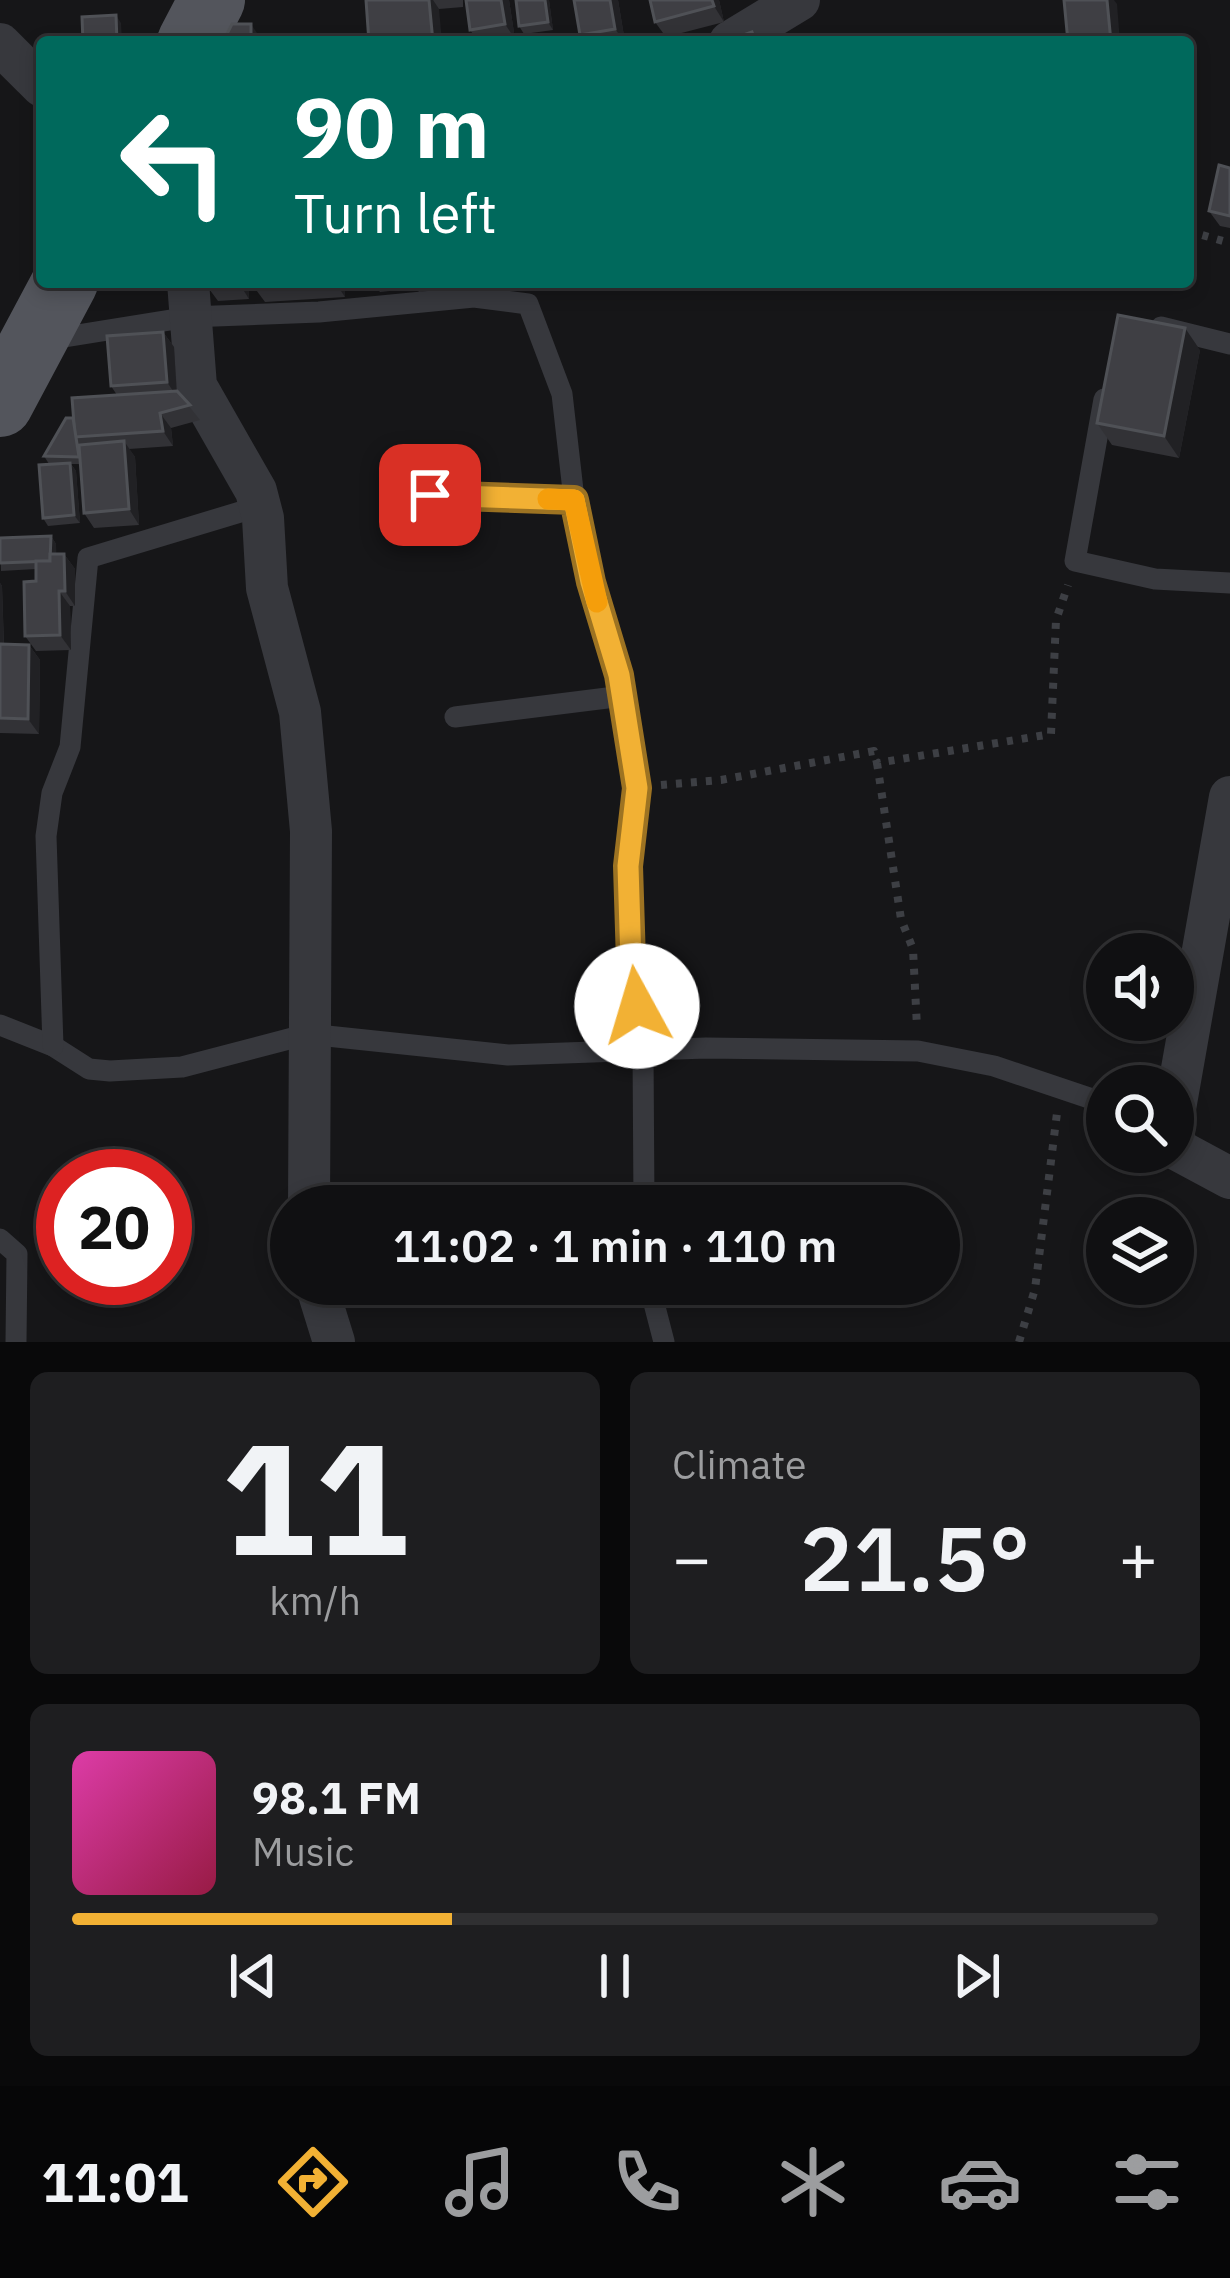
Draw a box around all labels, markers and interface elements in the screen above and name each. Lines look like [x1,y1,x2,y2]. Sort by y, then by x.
text: 90 m [294,72,490,181]
icon: left [96,84,252,240]
text: Turn left [294,178,497,248]
pin [379,444,481,546]
icon: arrive [397,462,463,528]
map controls [1086,933,1194,1305]
button: sound [1086,933,1194,1041]
position arrow [574,943,700,1069]
button: search [1086,1065,1194,1173]
speed limit sign: 20 [36,1149,192,1305]
button: layers [1086,1197,1194,1305]
text: 11:02 · 1 min · 110 m [393,1216,837,1274]
text: 11 [221,1395,409,1598]
text: Climate [672,1439,806,1490]
text: 21.5° [799,1499,1031,1616]
text: − [672,1514,712,1600]
text: + [1118,1514,1158,1600]
text: km/h [269,1575,361,1626]
text: 98.1 FM [252,1768,421,1826]
text: Music [252,1826,354,1877]
icon: previous [220,1943,286,2009]
icon: pause [582,1943,648,2009]
icon: next [944,1943,1010,2009]
icon: directions [271,2140,355,2224]
icon: music [438,2140,522,2224]
icon: phone [605,2140,689,2224]
icon: climate [771,2140,855,2224]
icon: car [938,2140,1022,2224]
icon: filters [1105,2140,1189,2224]
text: 11:01 [41,2147,189,2217]

